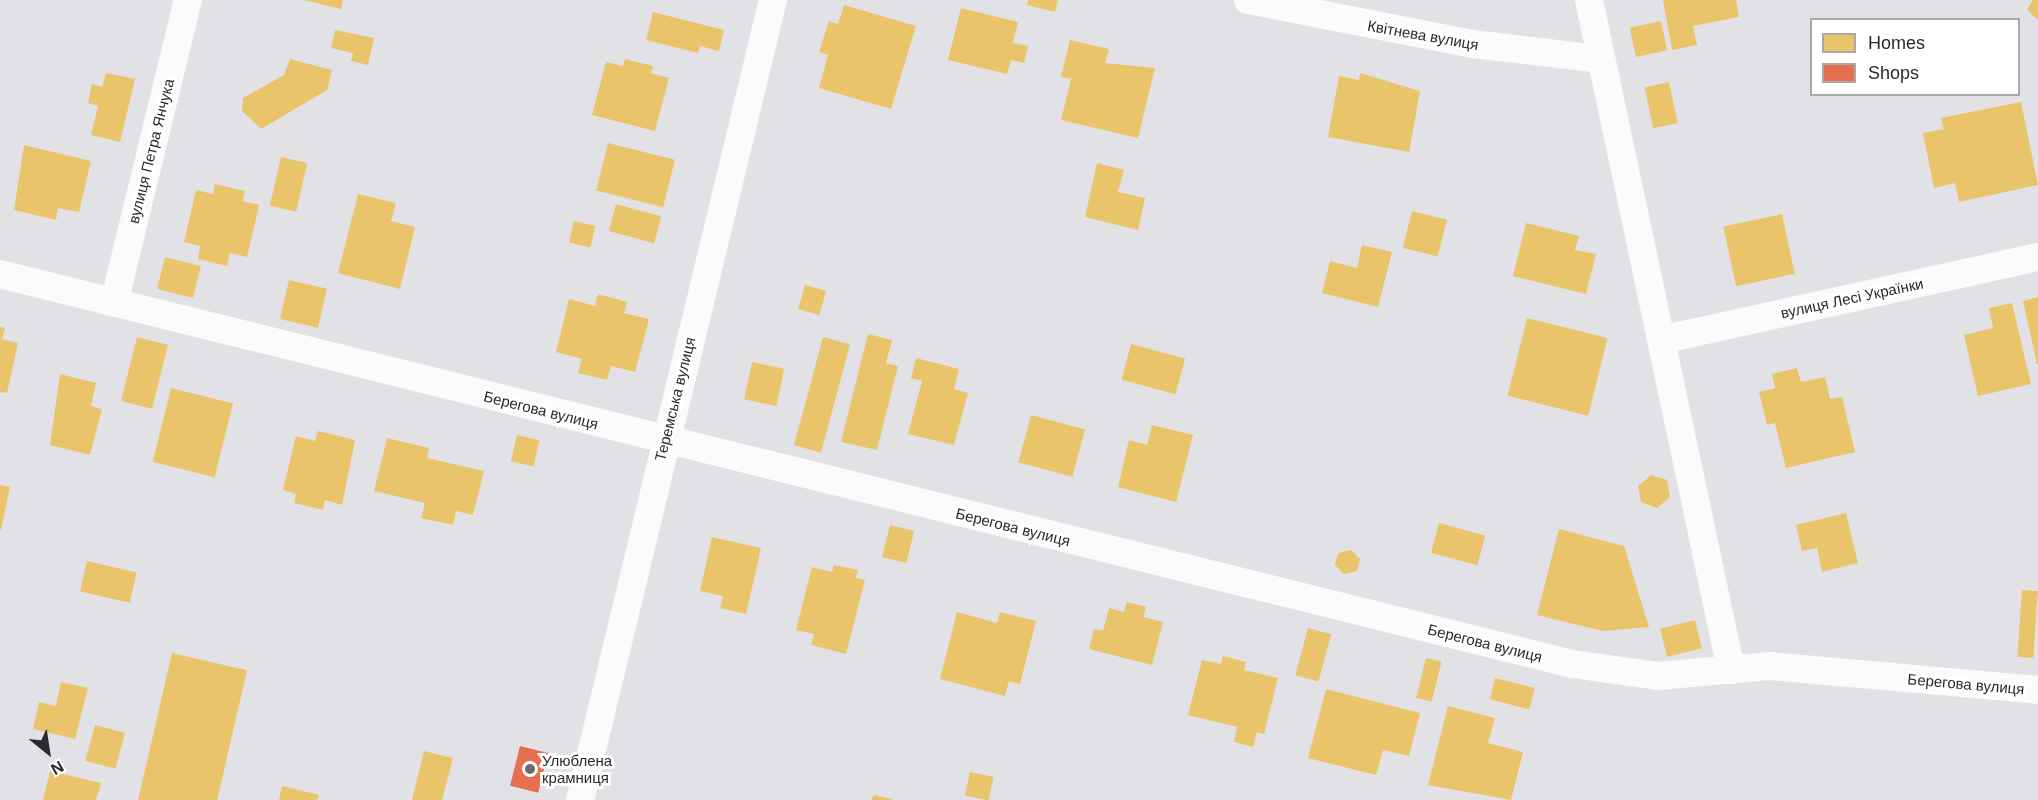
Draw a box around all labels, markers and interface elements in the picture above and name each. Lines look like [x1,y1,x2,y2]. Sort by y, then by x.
street label: Квітнева вулиця [1366,16,1480,54]
legend [1810,18,2020,96]
text: Homes [1868,33,1925,53]
text: Shops [1868,63,1919,83]
street label: вулиця Петра Янчука [124,77,178,225]
street label: вулиця Лесі Українки [1779,274,1925,322]
street label: Теремська вулиця [651,335,699,463]
street label: Берегова вулиця [482,387,600,433]
street label: Берегова вулиця [954,504,1072,550]
street label: Берегова вулиця [1426,620,1544,666]
street label: Берегова вулиця [1907,670,2025,698]
north arrow [18,722,78,782]
place label: Улюблена крамниця [542,751,612,786]
text: N [48,758,67,778]
marker: Улюблена крамниця [523,762,537,776]

